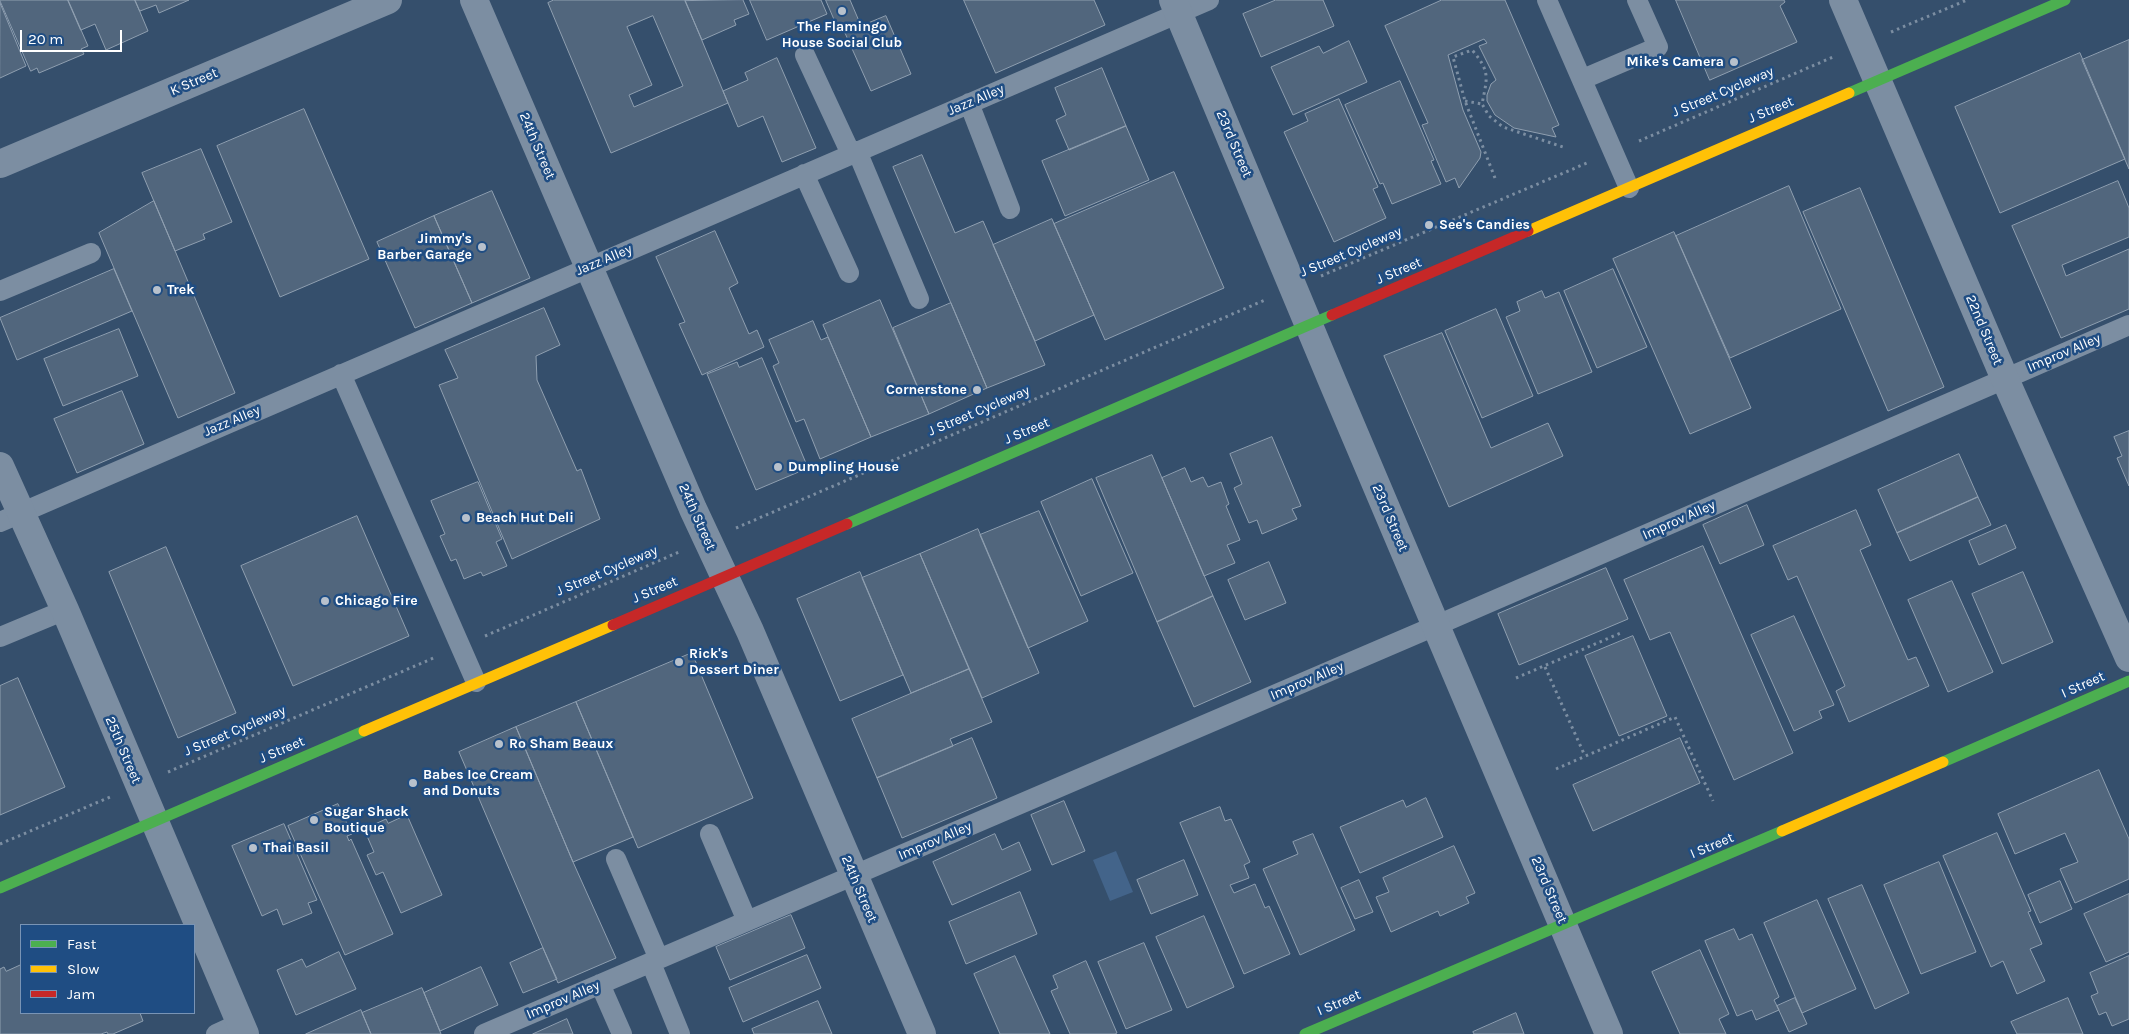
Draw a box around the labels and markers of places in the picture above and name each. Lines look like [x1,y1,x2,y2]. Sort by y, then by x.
marker: The Flamingo House Social Club [836,5,848,17]
place label: The Flamingo House Social Club [782,19,902,52]
place label: Mike's Camera [1627,54,1724,70]
marker: Mike's Camera [1728,56,1740,68]
place label: See's Candies [1439,217,1530,233]
marker: See's Candies [1423,219,1435,231]
place label: Jimmy's Barber Garage [377,231,472,264]
marker: Jimmy's Barber Garage [476,241,488,253]
place label: Trek [167,282,194,298]
marker: Trek [151,284,163,296]
place label: Cornerstone [886,382,967,398]
marker: Cornerstone [971,384,983,396]
place label: Dumpling House [788,459,899,475]
marker: Dumpling House [772,461,784,473]
place label: Beach Hut Deli [476,510,574,526]
marker: Beach Hut Deli [460,512,472,524]
place label: Chicago Fire [335,593,418,609]
marker: Chicago Fire [319,595,331,607]
place label: Rick's Dessert Diner [689,646,779,679]
marker: Rick's Dessert Diner [673,656,685,668]
place label: Ro Sham Beaux [509,736,613,752]
marker: Ro Sham Beaux [493,738,505,750]
place label: Babes Ice Cream and Donuts [423,767,533,800]
marker: Babes Ice Cream and Donuts [407,777,419,789]
place label: Sugar Shack Boutique [324,804,409,836]
marker: Sugar Shack Boutique [308,814,320,826]
place label: Thai Basil [263,840,329,856]
marker: Thai Basil [247,842,259,854]

